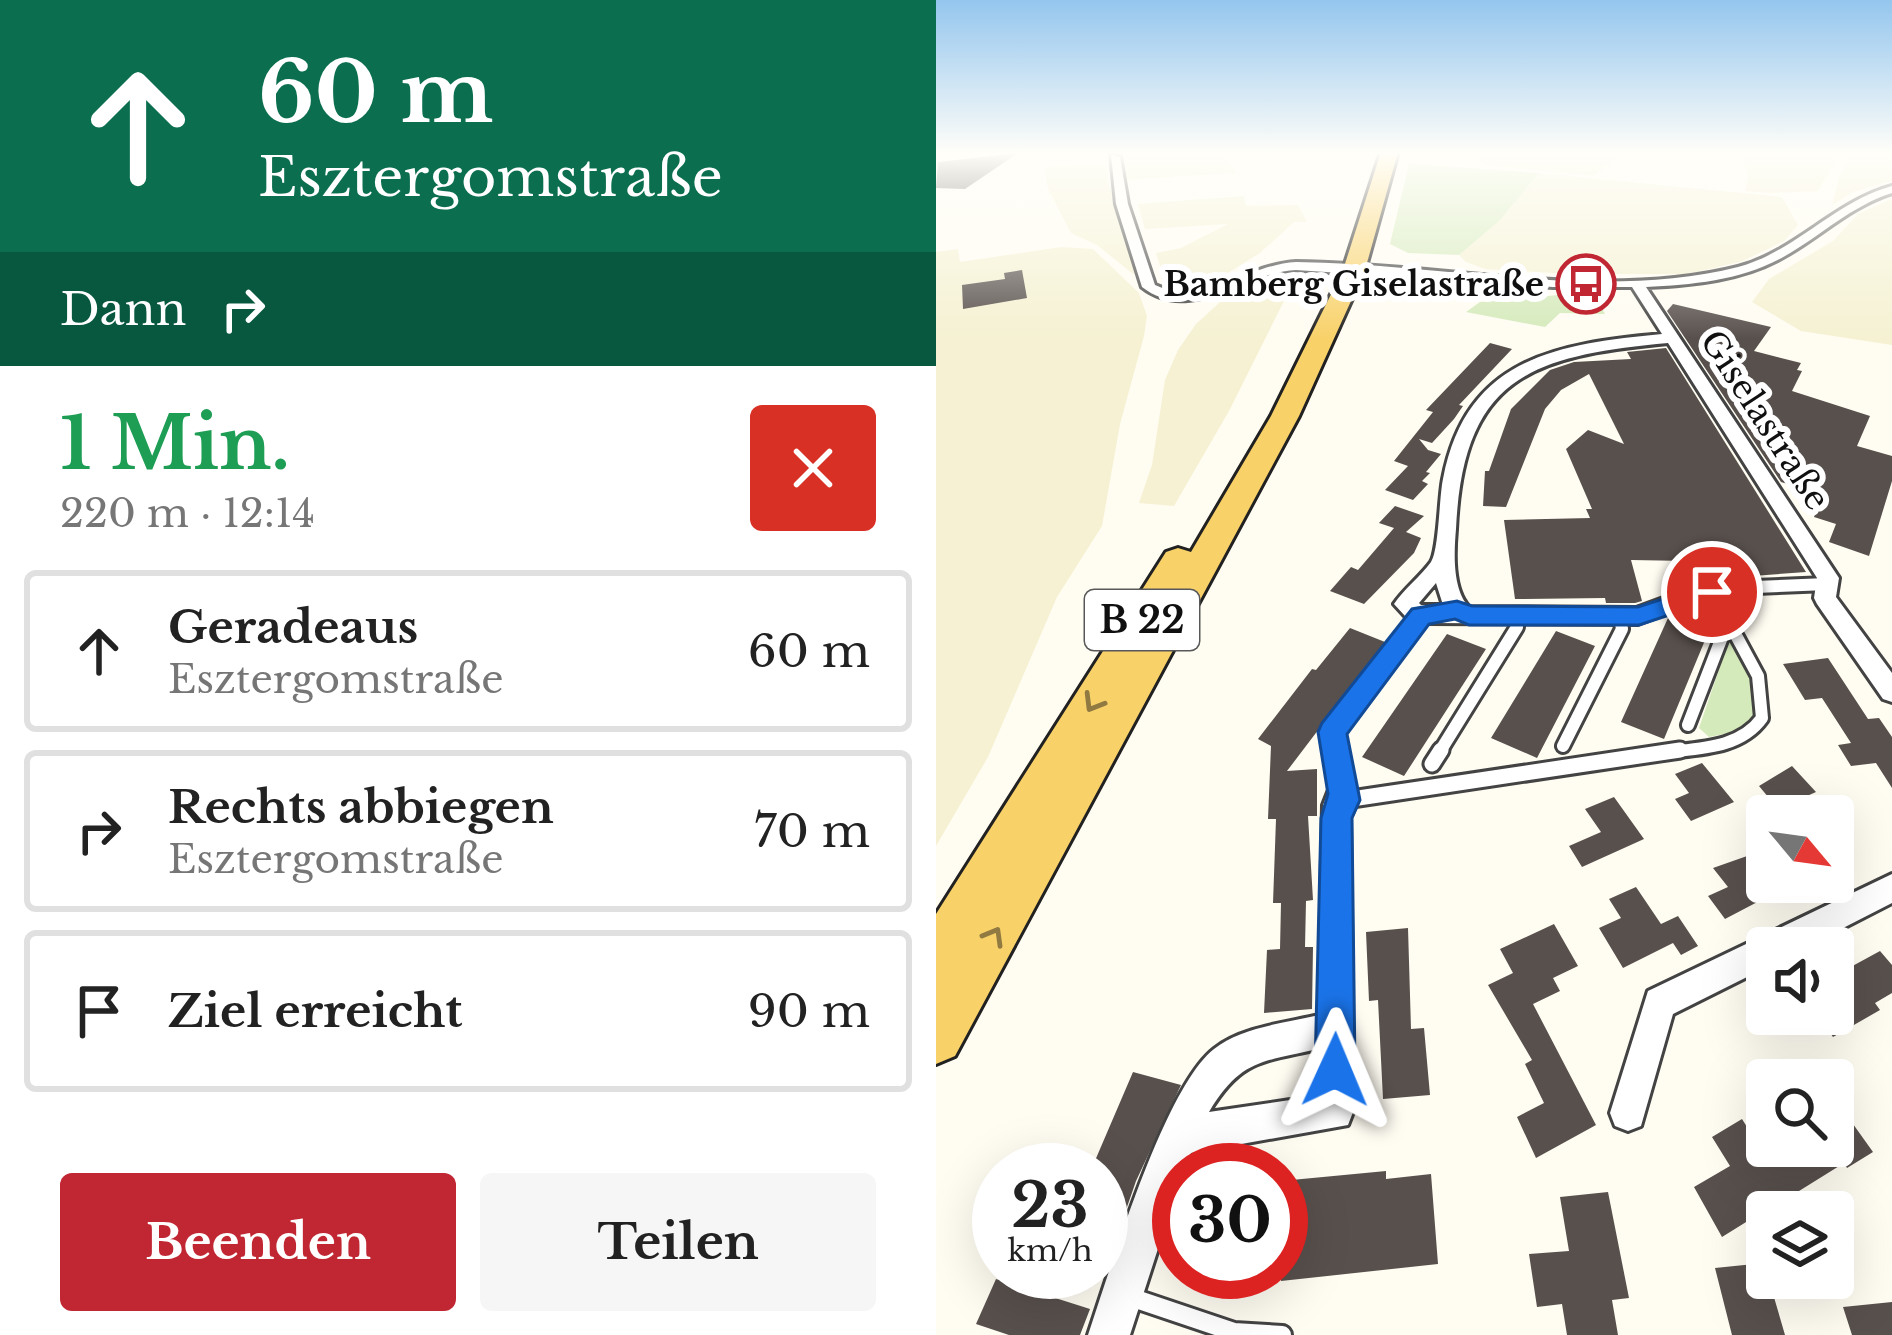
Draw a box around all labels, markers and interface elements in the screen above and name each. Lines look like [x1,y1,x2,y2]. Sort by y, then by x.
text: 60 m [258,41,493,145]
icon: ahead [60,48,216,204]
text: Esztergomstraße [258,144,723,211]
bus stop icon: Bamberg Giselastraße [1555,253,1617,315]
place label: Bamberg Giselastraße [1163,264,1544,305]
icon: right [210,276,276,342]
text: Dann [60,281,186,337]
street label: Giselastraße [1692,323,1838,517]
text: 1 Min. [60,399,290,488]
button: close [750,405,876,531]
text: 220 m · 12:14 [60,489,315,538]
pin [1661,541,1763,643]
icon: arrive [1679,559,1745,625]
road number: B 22 [1085,590,1199,650]
text: Geradeaus [168,599,418,655]
icon: ahead [66,618,132,684]
text: 60 m [748,623,870,679]
text: Esztergomstraße [168,655,504,704]
one-way arrow [1085,690,1107,712]
text: Rechts abbiegen [168,779,554,835]
north arrow [1746,795,1854,903]
map controls [1746,795,1854,1299]
icon: right [66,798,132,864]
text: 70 m [754,803,870,859]
text: Esztergomstraße [168,835,504,884]
one-way arrow [980,927,1003,948]
button: sound [1746,927,1854,1035]
icon: arrive [66,978,132,1044]
text: Ziel erreicht [168,983,463,1039]
text: 90 m [748,983,870,1039]
position arrow [1272,1007,1398,1133]
button: search [1746,1059,1854,1167]
speed limit sign: 30 [1152,1143,1308,1299]
text: 23 [1011,1169,1089,1243]
button: Beenden [60,1173,456,1311]
button: Teilen [480,1173,876,1311]
button: layers [1746,1191,1854,1299]
text: km/h [1007,1232,1093,1269]

